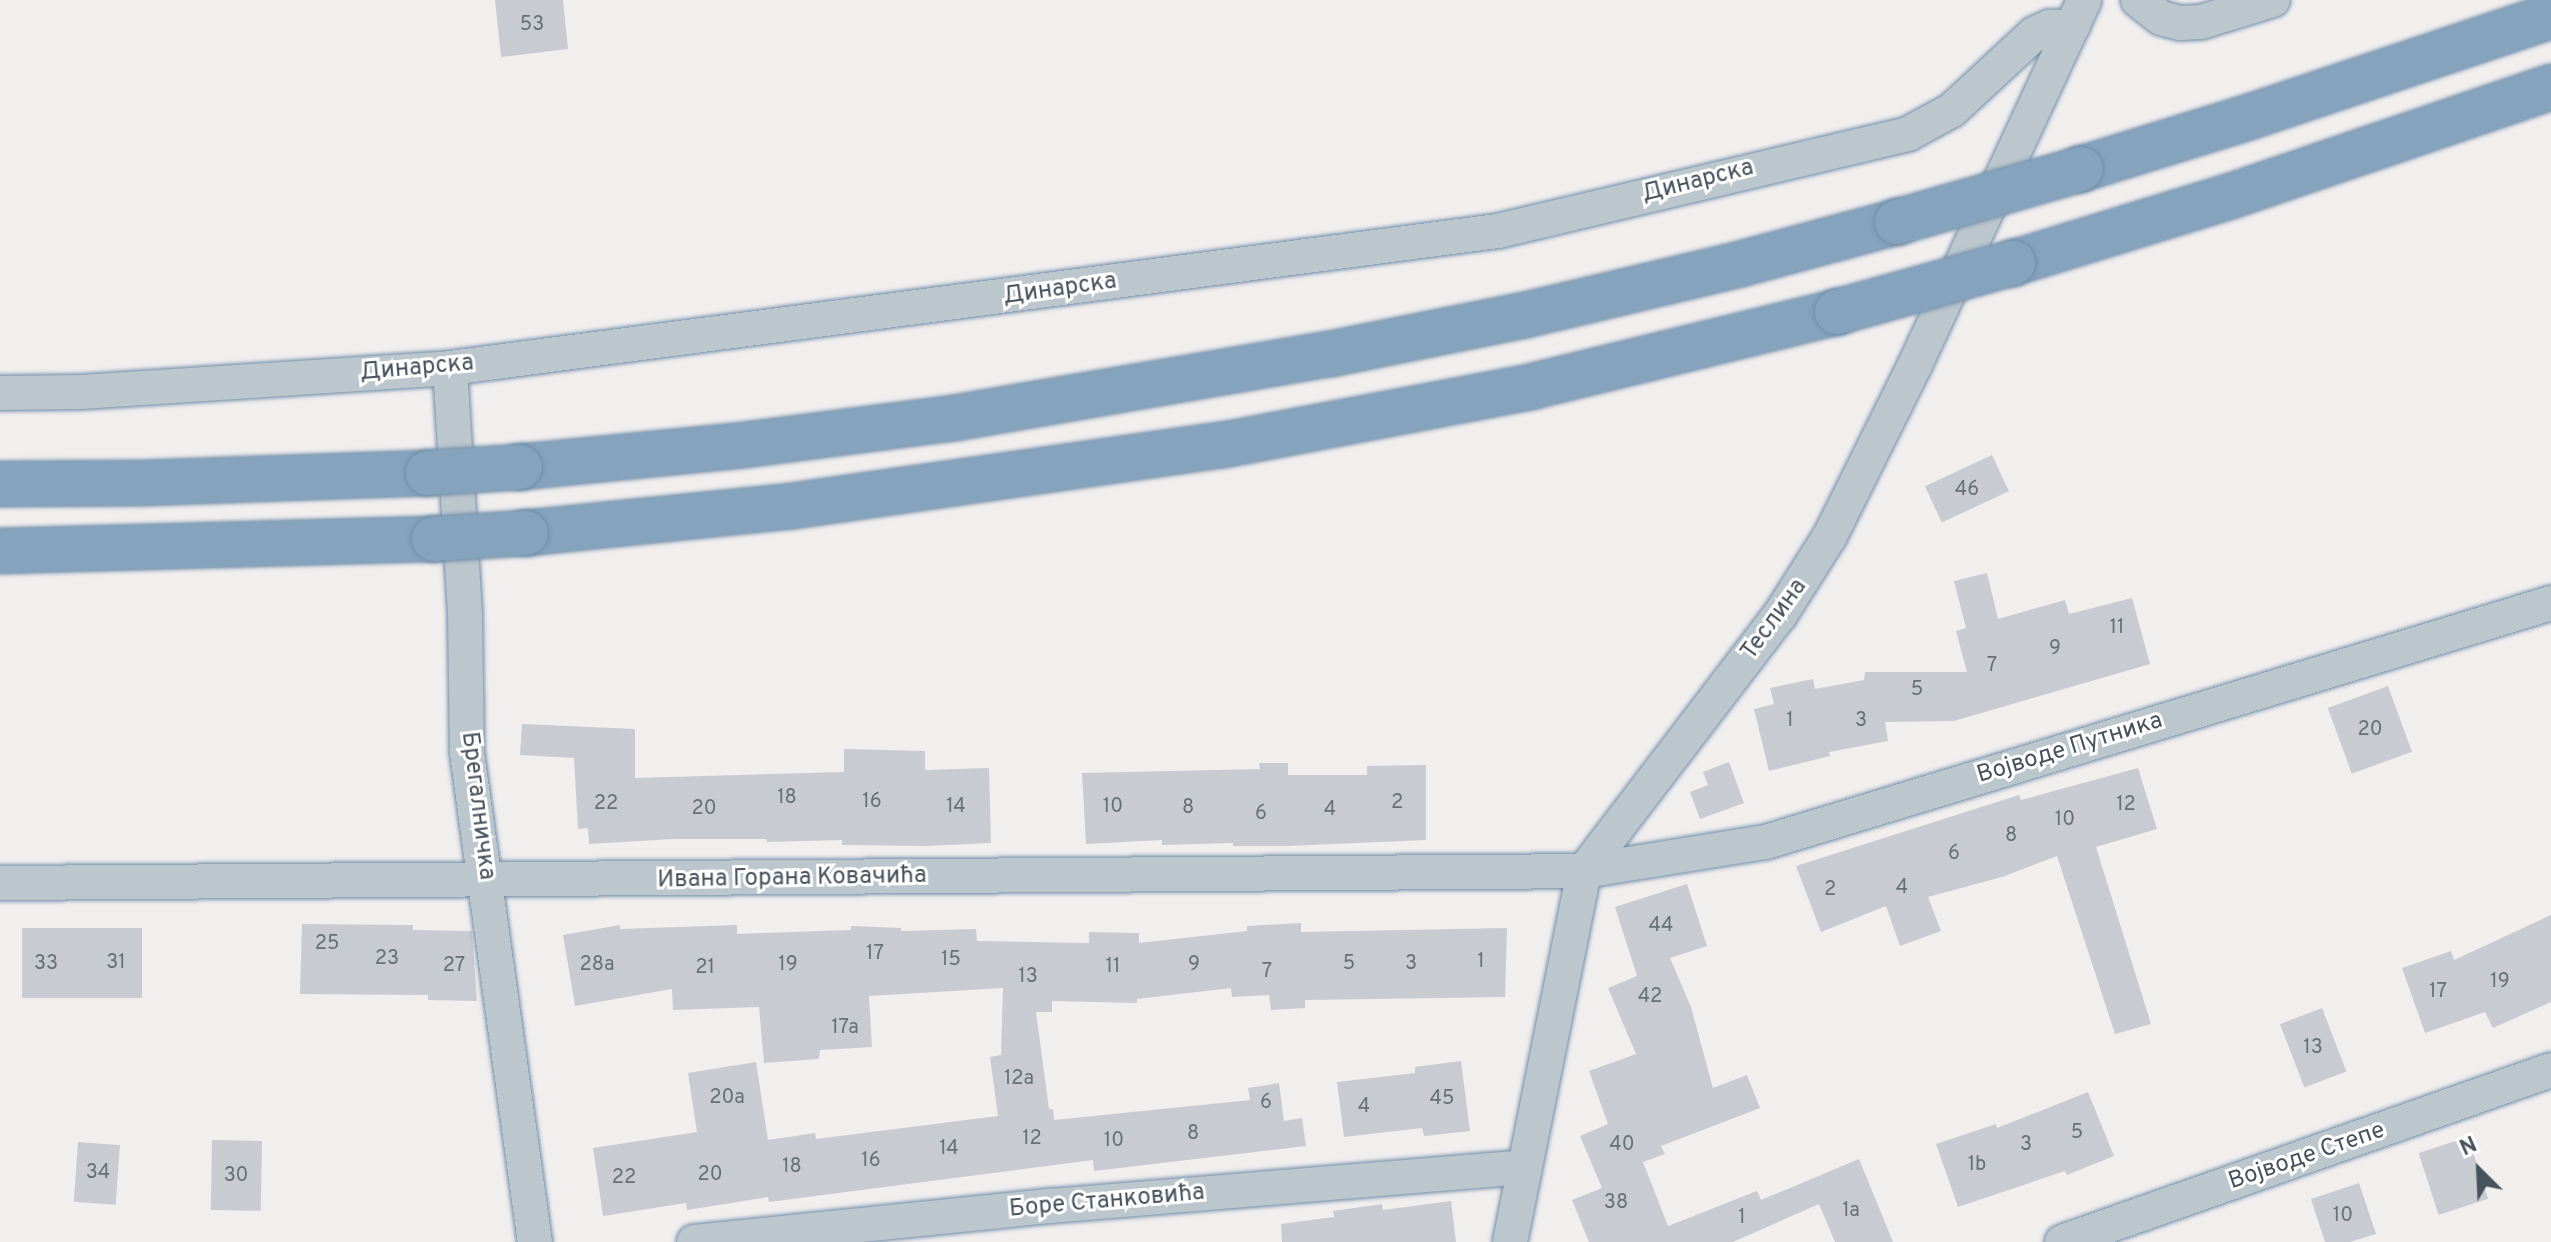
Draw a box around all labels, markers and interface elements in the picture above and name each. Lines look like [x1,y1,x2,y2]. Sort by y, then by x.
house number: 53 [520,13,544,37]
street label: Динарска [1639,154,1757,210]
street label: Динарска [1002,268,1118,312]
street label: Динарска [359,350,475,388]
house number: 46 [1955,478,1979,502]
street label: Теслина [1736,574,1814,666]
house number: 11 [2110,616,2124,640]
house number: 9 [2049,637,2061,661]
house number: 7 [1987,654,1997,678]
house number: 5 [1911,678,1923,702]
street label: Војводе Путника [1974,707,2166,791]
house number: 1 [1786,709,1794,733]
house number: 3 [1855,709,1867,733]
house number: 20 [2357,718,2383,742]
street label: Брегалничка [454,730,500,882]
house number: 18 [777,786,797,810]
house number: 16 [862,790,882,814]
house number: 2 [1391,791,1403,815]
house number: 22 [594,792,618,816]
house number: 12 [2116,793,2136,817]
house number: 14 [946,795,966,819]
house number: 10 [1103,795,1123,819]
house number: 8 [1182,796,1194,820]
house number: 20 [691,797,717,821]
house number: 4 [1324,798,1336,822]
house number: 6 [1255,802,1267,826]
house number: 10 [2055,808,2075,832]
house number: 8 [2005,824,2017,848]
house number: 6 [1948,842,1960,866]
street label: Ивана Горана Ковачића [657,862,927,896]
house number: 4 [1896,876,1908,900]
house number: 2 [1824,878,1836,902]
house number: 44 [1649,914,1673,938]
house number: 25 [315,932,339,956]
house number: 17 [866,942,884,966]
house number: 23 [375,947,399,971]
house number: 15 [941,948,961,972]
house number: 1 [1477,950,1485,974]
house number: 31 [106,951,126,975]
house number: 33 [34,952,58,976]
house number: 5 [1343,952,1355,976]
house number: 3 [1405,952,1417,976]
house number: 28a [579,953,615,977]
house number: 19 [778,953,798,977]
house number: 9 [1188,953,1200,977]
house number: 27 [443,954,465,978]
house number: 11 [1106,955,1120,979]
house number: 21 [695,956,715,980]
house number: 7 [1262,960,1272,984]
house number: 13 [1018,965,1038,989]
house number: 19 [2490,970,2510,994]
house number: 17 [2429,980,2447,1004]
house number: 42 [1638,985,1662,1009]
house number: 17a [831,1016,859,1040]
house number: 13 [2303,1036,2323,1060]
house number: 12a [1004,1067,1034,1091]
house number: 20a [709,1086,745,1110]
house number: 45 [1430,1087,1454,1111]
house number: 6 [1260,1091,1272,1115]
house number: 4 [1358,1095,1370,1119]
street label: Војводе Степе [2225,1117,2389,1197]
house number: 5 [2071,1121,2083,1145]
house number: 8 [1187,1122,1199,1146]
house number: 12 [1022,1127,1042,1151]
house number: 10 [1104,1129,1124,1153]
north arrow [2439,1130,2519,1210]
text: N [2456,1132,2482,1163]
house number: 40 [1609,1133,1635,1157]
house number: 3 [2020,1133,2032,1157]
house number: 14 [939,1137,959,1161]
house number: 16 [861,1149,881,1173]
house number: 1b [1968,1153,1986,1177]
house number: 18 [782,1155,802,1179]
house number: 34 [86,1161,110,1185]
house number: 20 [697,1163,723,1187]
house number: 30 [224,1164,248,1188]
house number: 22 [612,1166,636,1190]
street label: Боре Станковића [1008,1179,1206,1225]
house number: 38 [1604,1191,1628,1215]
house number: 1a [1842,1199,1860,1223]
house number: 10 [2333,1204,2353,1228]
house number: 1 [1738,1206,1746,1230]

